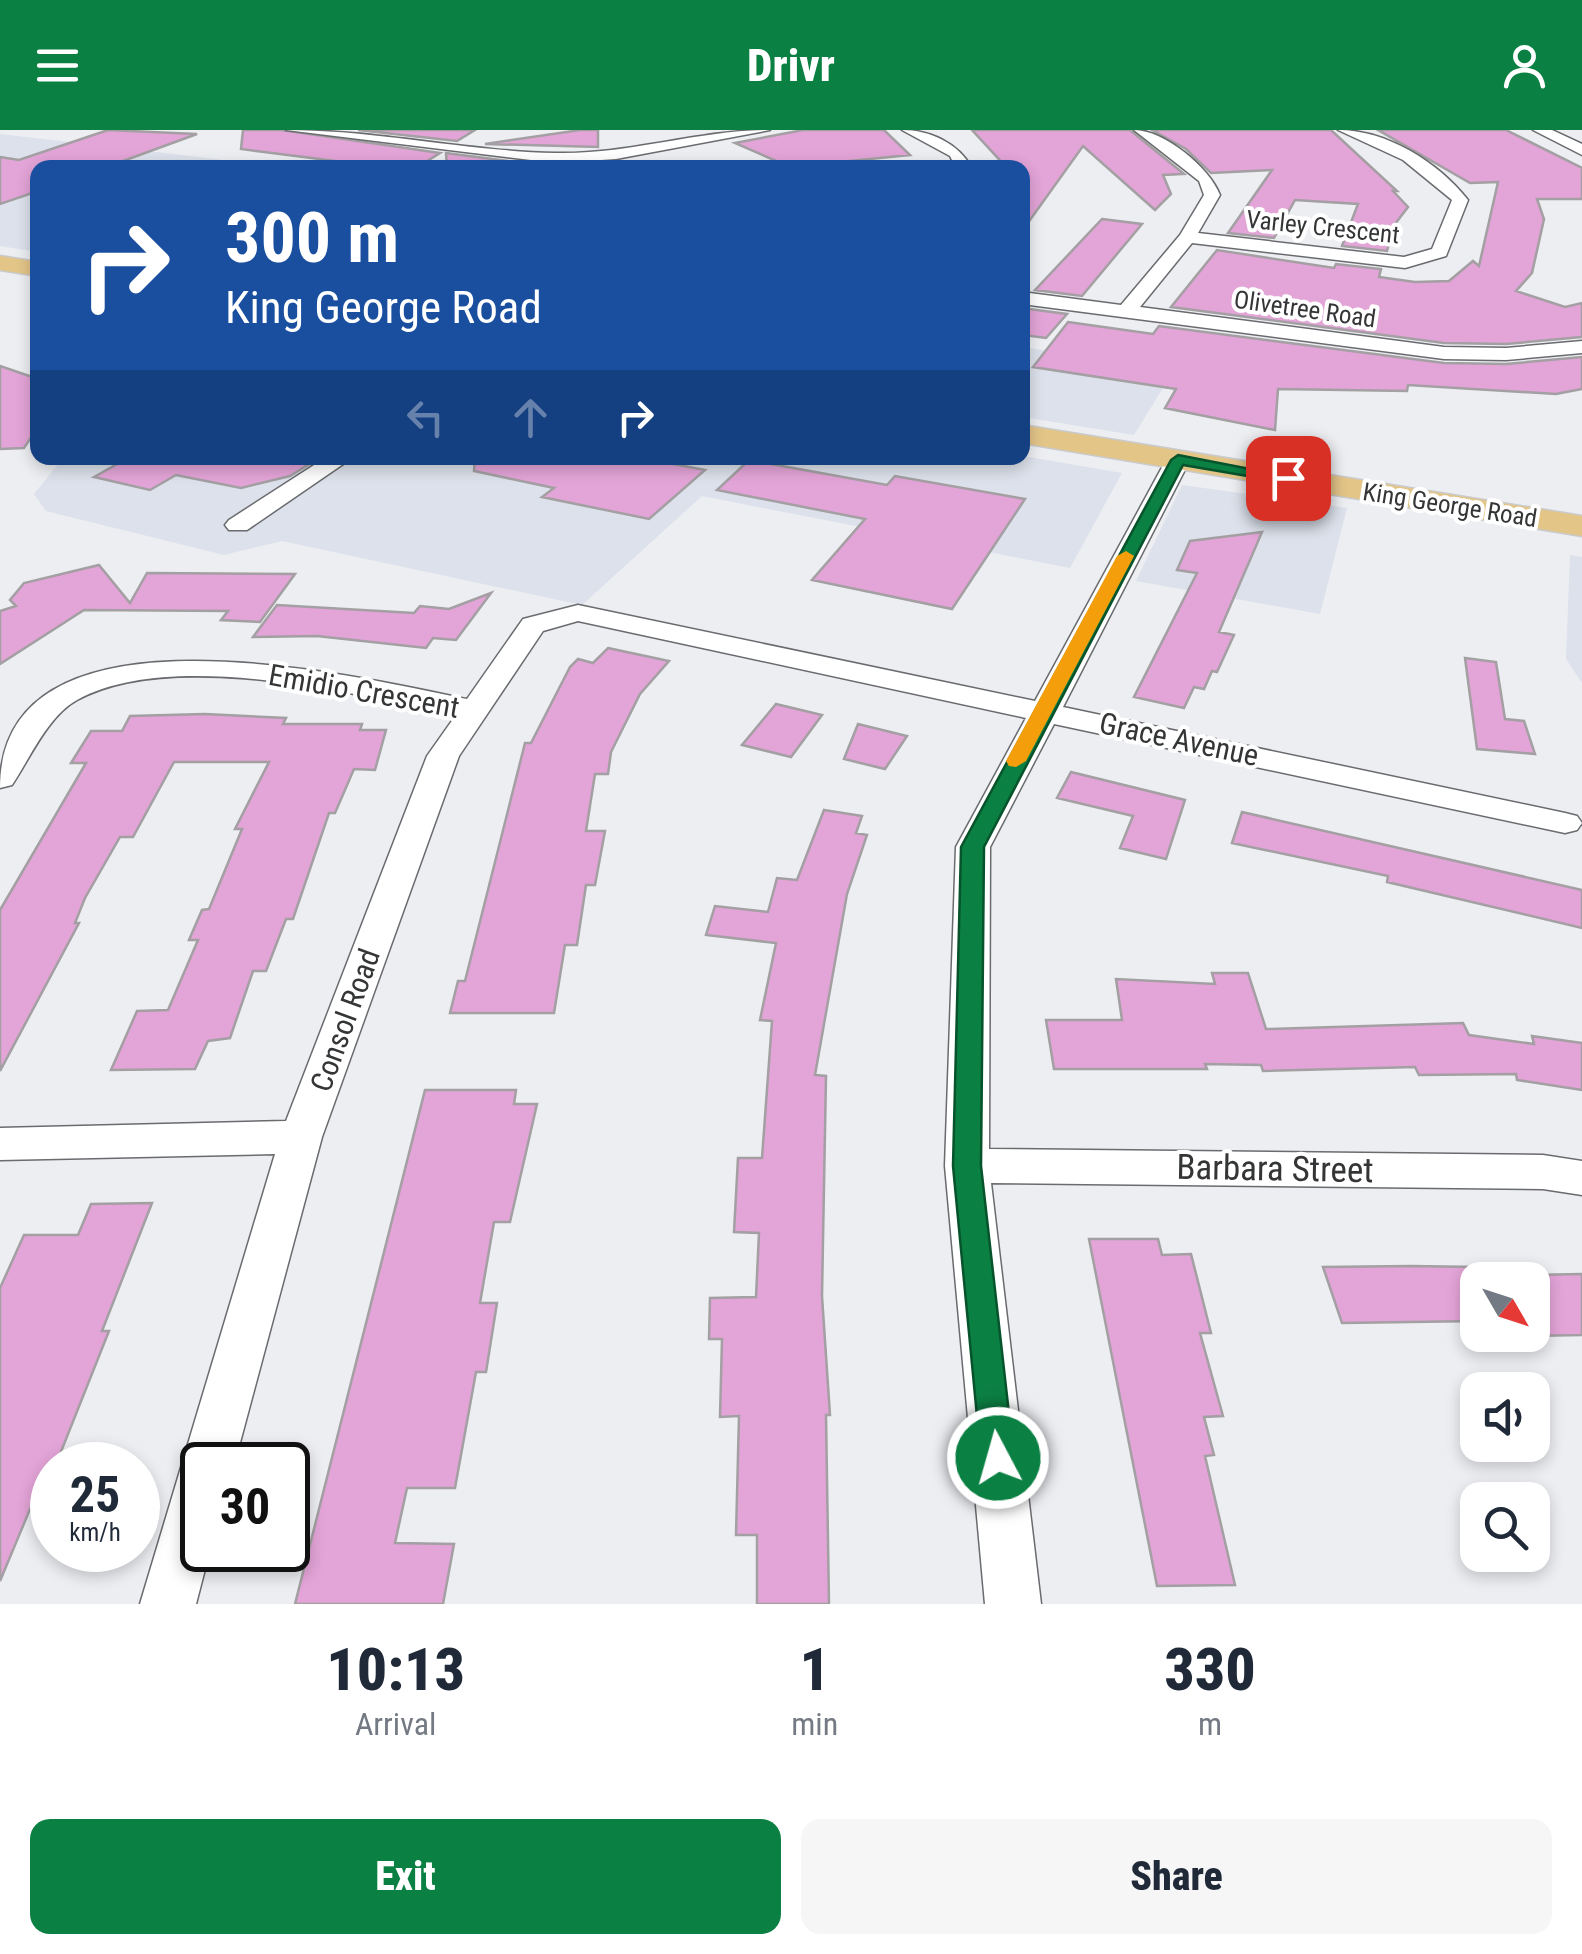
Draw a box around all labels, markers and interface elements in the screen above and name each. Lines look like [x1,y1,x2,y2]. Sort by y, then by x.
icon: menu [30,38,85,93]
icon: person [1497,38,1552,93]
text: Drivr [747,39,835,92]
text: 300 m [225,197,399,279]
icon: right [60,200,190,330]
street label: Varley Crescent [1245,205,1401,249]
text: King George Road [225,281,542,334]
street label: Olivetree Road [1232,285,1378,333]
icon: left [398,390,453,445]
icon: ahead [503,390,558,445]
icon: right [608,390,663,445]
pin [1246,436,1331,521]
icon: arrive [1261,451,1316,506]
street label: King George Road [1361,477,1539,533]
street label: Emidio Crescent [266,657,462,725]
street label: Grace Avenue [1096,705,1262,773]
street label: Consol Road [303,944,387,1096]
street label: Barbara Street [1176,1147,1374,1191]
north arrow [1460,1262,1550,1352]
map controls [1460,1262,1550,1572]
button: sound [1460,1372,1550,1462]
position arrow [946,1406,1050,1510]
speed limit sign: 30 [180,1442,310,1572]
text: 25 [70,1466,120,1524]
button: search [1460,1482,1550,1572]
text: km/h [69,1518,121,1547]
text: 10:13 [326,1634,465,1705]
text: 1 [799,1634,830,1705]
text: 330 [1164,1634,1256,1705]
text: Arrival [355,1705,436,1743]
text: min [791,1705,838,1743]
text: m [1198,1705,1222,1743]
button: Exit [30,1819,781,1934]
button: Share [801,1819,1552,1934]

